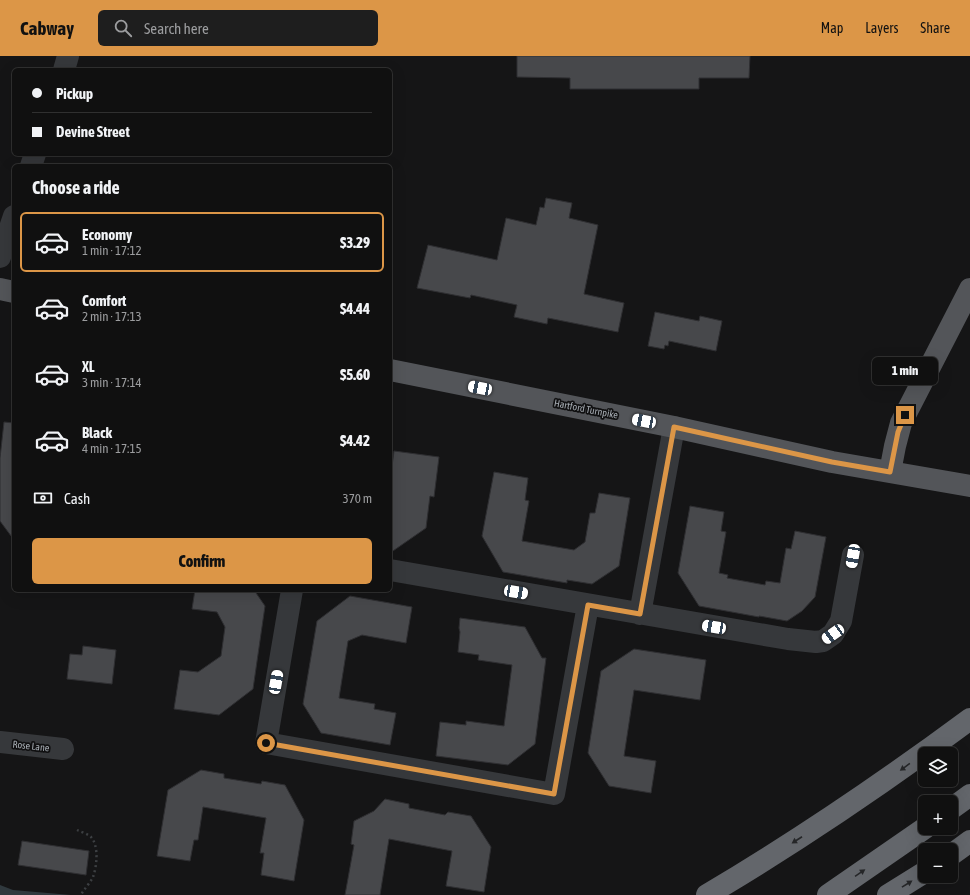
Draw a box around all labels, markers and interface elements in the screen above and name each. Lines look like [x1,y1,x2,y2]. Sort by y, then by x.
search box [98,10,378,46]
text: Cabway [20,17,74,39]
icon: search [112,17,134,39]
text: Search here [144,20,209,37]
text: Map [821,20,843,36]
text: Layers [865,20,898,36]
text: Share [920,20,950,36]
text: Pickup [56,85,93,102]
text: Devine Street [56,123,130,140]
text: Choose a ride [32,177,120,198]
icon: car [34,224,70,260]
text: Economy [82,226,132,243]
text: $3.29 [340,234,370,251]
text: 1 min · 17:12 [82,243,142,258]
icon: car [34,290,70,326]
text: Comfort [82,292,126,309]
text: $4.44 [340,300,370,317]
text: 2 min · 17:13 [82,309,142,324]
icon: car [34,356,70,392]
callout: 1 min [872,357,938,385]
text: XL [82,358,95,375]
text: 1 min [892,363,918,378]
text: $5.60 [340,366,370,383]
text: 3 min · 17:14 [82,375,142,390]
car [467,380,493,396]
street label: Hartford Turnpike [553,397,619,421]
route end [896,406,914,424]
car [631,413,657,429]
icon: car [34,422,70,458]
text: Black [82,424,112,441]
text: $4.42 [340,432,370,449]
text: 4 min · 17:15 [82,441,142,456]
icon: cash [32,487,54,509]
text: Cash [64,490,90,507]
text: 370 m [343,491,372,506]
button: Confirm [32,538,372,584]
car [845,543,861,569]
car [503,584,529,600]
car [701,619,727,635]
car [820,622,846,646]
car [268,669,284,695]
route start [257,734,275,752]
street label: Rose Lane [12,739,50,753]
map controls [918,747,958,883]
button: layers [918,747,958,787]
one-way arrow [899,763,910,771]
button: + [918,795,958,835]
one-way arrow [791,837,803,844]
button: − [918,843,958,883]
one-way arrow [855,869,866,877]
one-way arrow [901,880,913,887]

